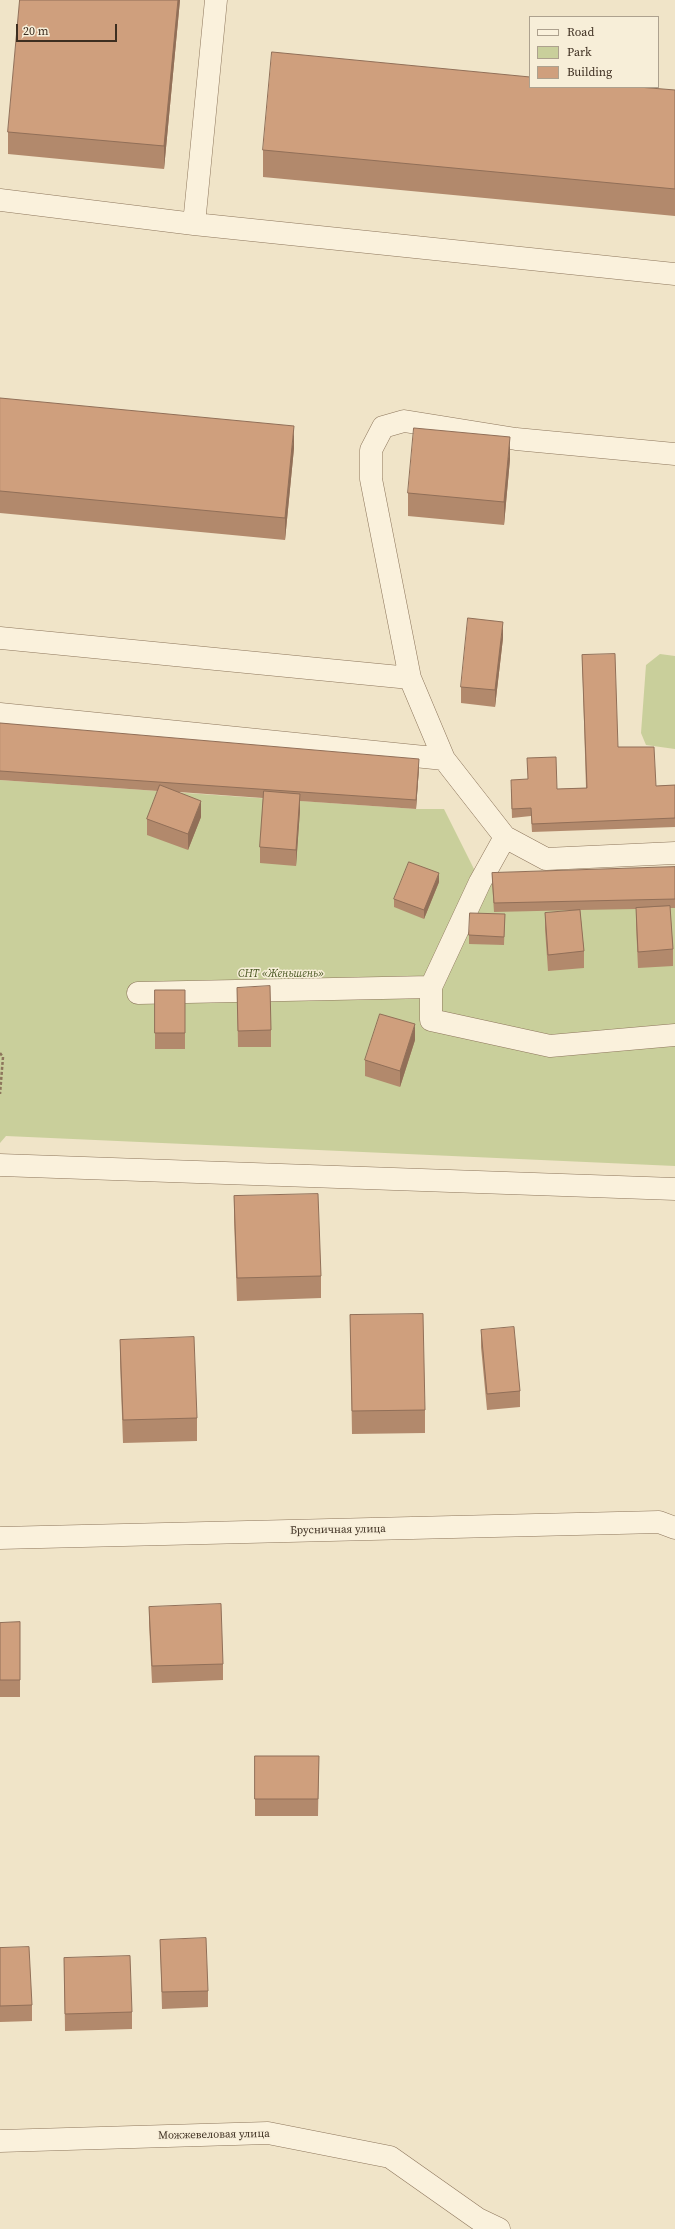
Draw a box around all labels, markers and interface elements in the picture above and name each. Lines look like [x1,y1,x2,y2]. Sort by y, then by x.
scale bar [18,16,119,42]
legend [529,16,659,88]
text: 20 m [23,23,49,39]
text: Road [567,24,594,40]
text: Park [567,44,592,60]
text: Building [567,64,612,80]
park label: СНТ «Женьшень» [238,967,324,981]
street label: Брусничная улица [290,1523,386,1537]
street label: Можжевеловая улица [158,2127,270,2143]

